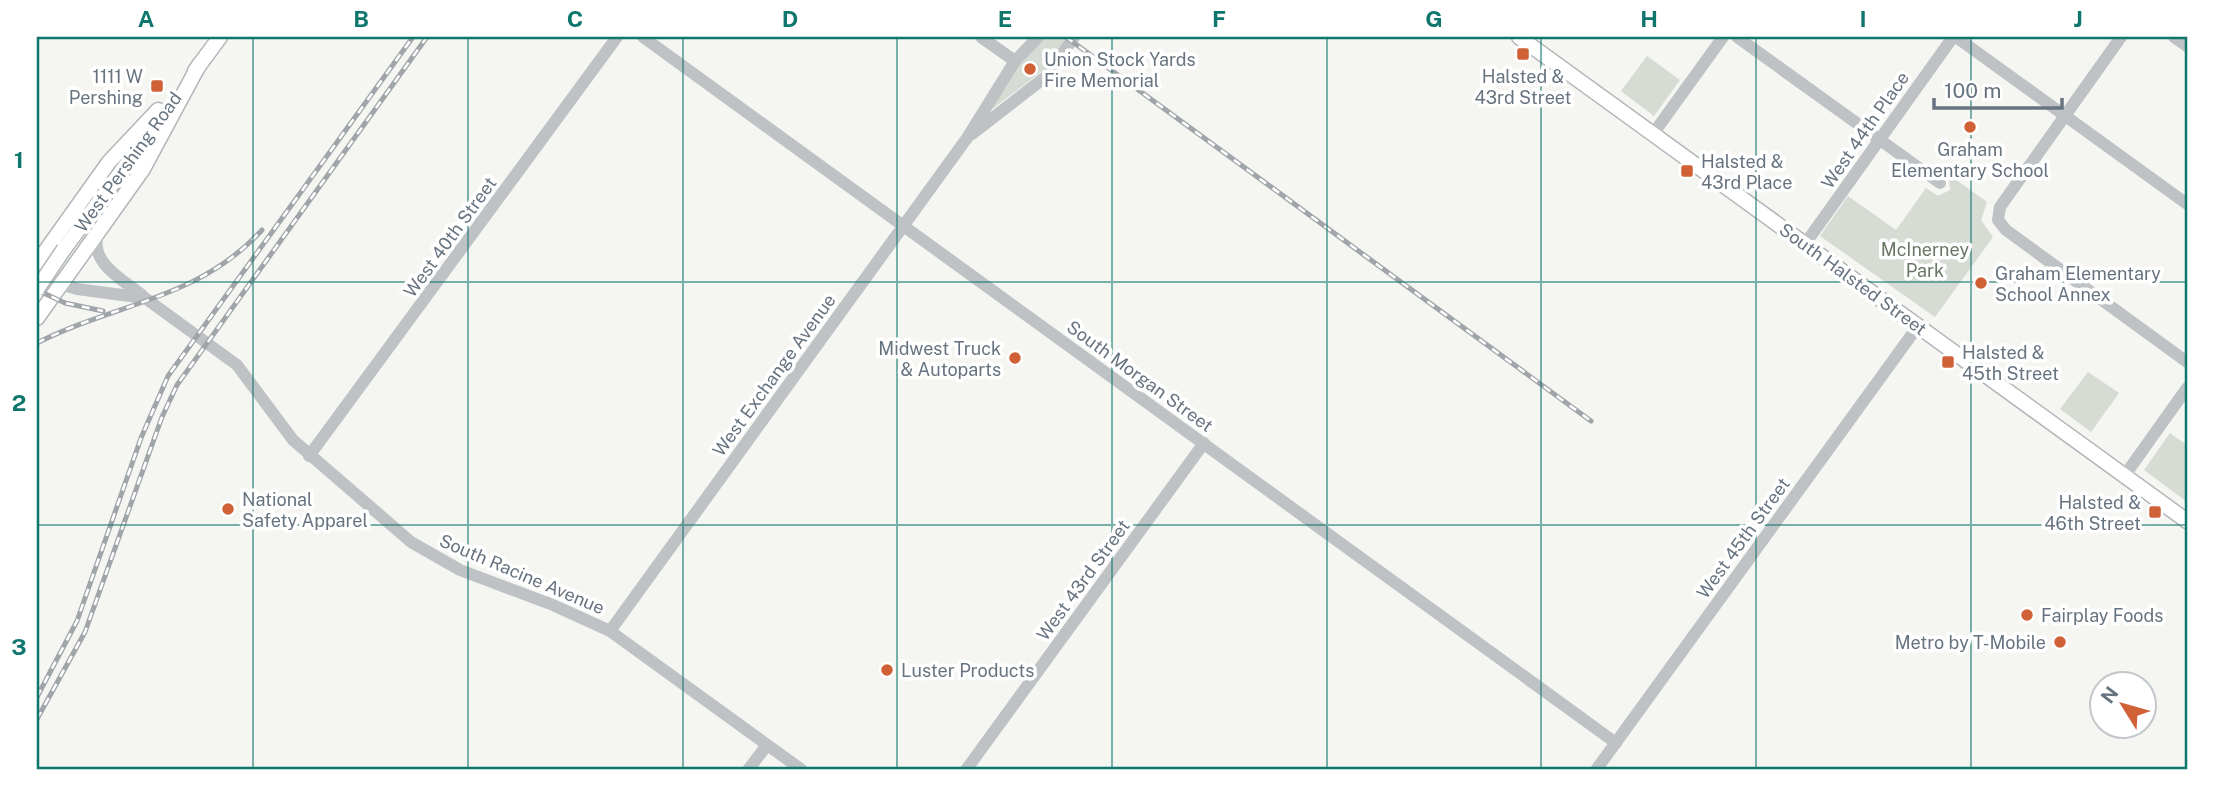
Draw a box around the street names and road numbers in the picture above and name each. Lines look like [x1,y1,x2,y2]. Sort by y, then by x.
street label: West 44th Place [1817,68,1913,192]
street label: West Pershing Road [70,88,186,236]
street label: West 40th Street [399,173,501,301]
street label: South Halsted Street [1775,219,1931,339]
street label: West Exchange Avenue [708,290,840,460]
street label: South Morgan Street [1063,316,1217,436]
street label: West 45th Street [1692,474,1794,602]
street label: West 43rd Street [1032,516,1134,644]
street label: South Racine Avenue [436,530,608,618]

